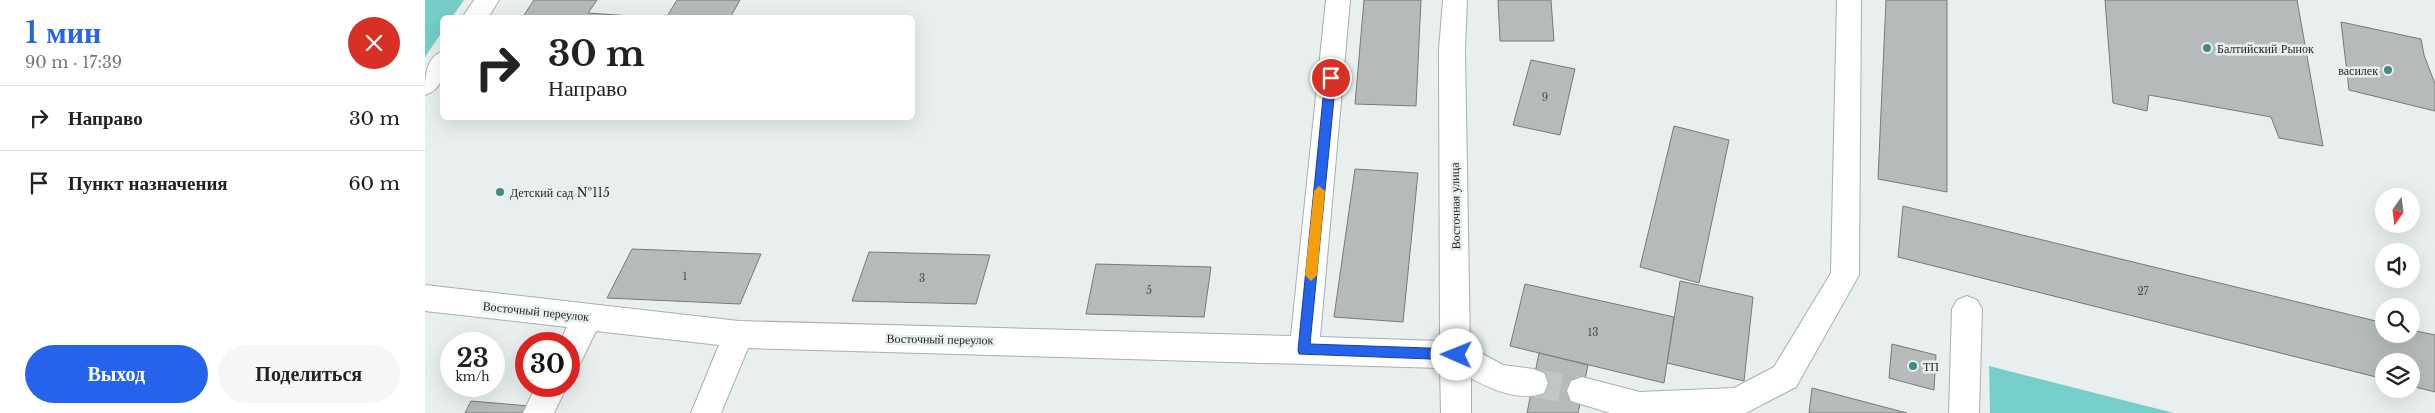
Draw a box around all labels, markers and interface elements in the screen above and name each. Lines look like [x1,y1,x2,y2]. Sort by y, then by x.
text: 1 мин [25,14,101,51]
button: close [348,17,400,69]
text: 30 m [548,32,645,75]
icon: right [465,35,530,100]
place label: Балтийский Рынок [2217,41,2314,56]
marker: Балтийский Рынок [2201,42,2213,54]
text: 90 m · 17:39 [25,52,122,72]
pin [1310,57,1352,99]
place label: василек [2338,63,2378,78]
icon: arrive [1317,64,1345,92]
marker: василек [2382,64,2394,76]
text: Направо [548,75,627,102]
house number: 9 [1542,91,1548,104]
icon: right [25,104,53,132]
text: Направо [68,107,143,130]
text: 30 m [349,107,400,130]
street label: Восточная улица [1447,162,1463,250]
icon: arrive [25,169,53,197]
text: Пункт назначения [68,172,228,195]
text: 60 m [348,172,400,195]
place label: Детский сад №115 [510,185,610,200]
marker: Детский сад №115 [494,186,506,198]
north arrow [2375,188,2420,232]
map controls [2375,188,2420,398]
button: sound [2375,243,2420,288]
house number: 1 [683,270,687,283]
house number: 3 [919,272,925,285]
house number: 5 [1146,284,1152,297]
house number: 27 [2137,285,2150,298]
street label: Восточный переулок [482,298,590,324]
button: search [2375,298,2420,343]
house number: 13 [1588,326,1598,339]
position arrow [1430,328,1482,380]
street label: Восточный переулок [886,331,994,347]
speed limit sign: 30 [515,332,580,397]
text: 23 [456,343,489,374]
button: Выход [25,345,208,403]
button: Поделиться [218,345,400,403]
button: layers [2375,353,2420,398]
place label: ТП [1923,359,1939,374]
marker: ТП [1907,360,1919,372]
text: km/h [455,369,490,384]

